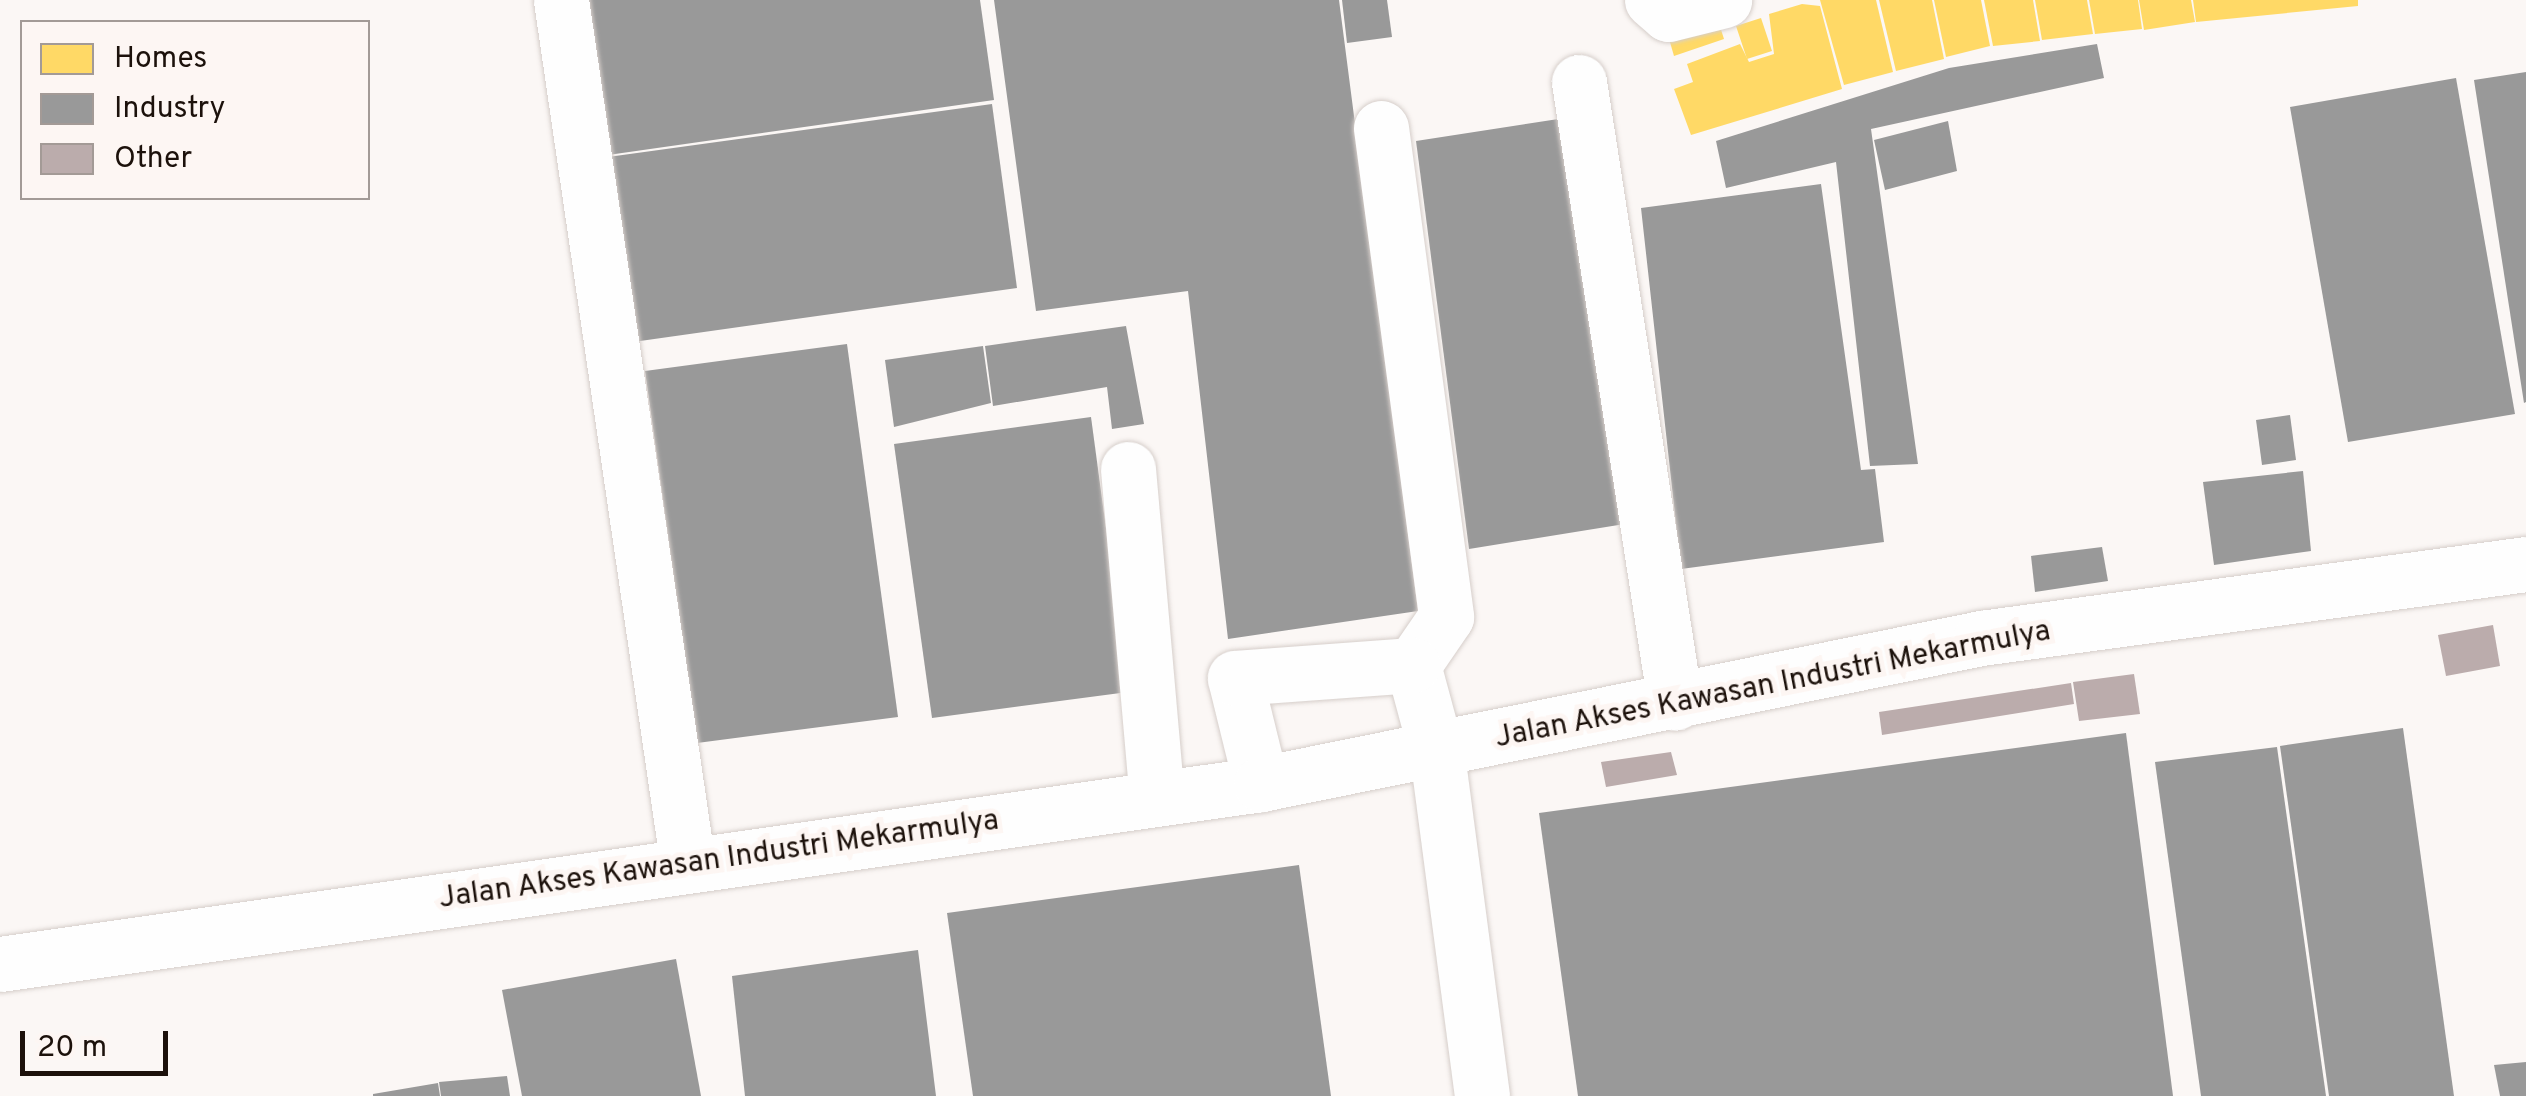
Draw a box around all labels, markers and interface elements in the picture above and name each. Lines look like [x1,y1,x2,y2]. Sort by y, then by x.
legend [20,20,370,200]
text: Homes [114,41,207,78]
text: Industry [114,91,225,128]
text: Other [114,141,192,178]
street label: Jalan Akses Kawasan Industri Mekarmulya [1492,614,2054,758]
street label: Jalan Akses Kawasan Industri Mekarmulya [436,804,1002,918]
scale bar [25,1011,172,1073]
text: 20 m [37,1030,107,1067]

